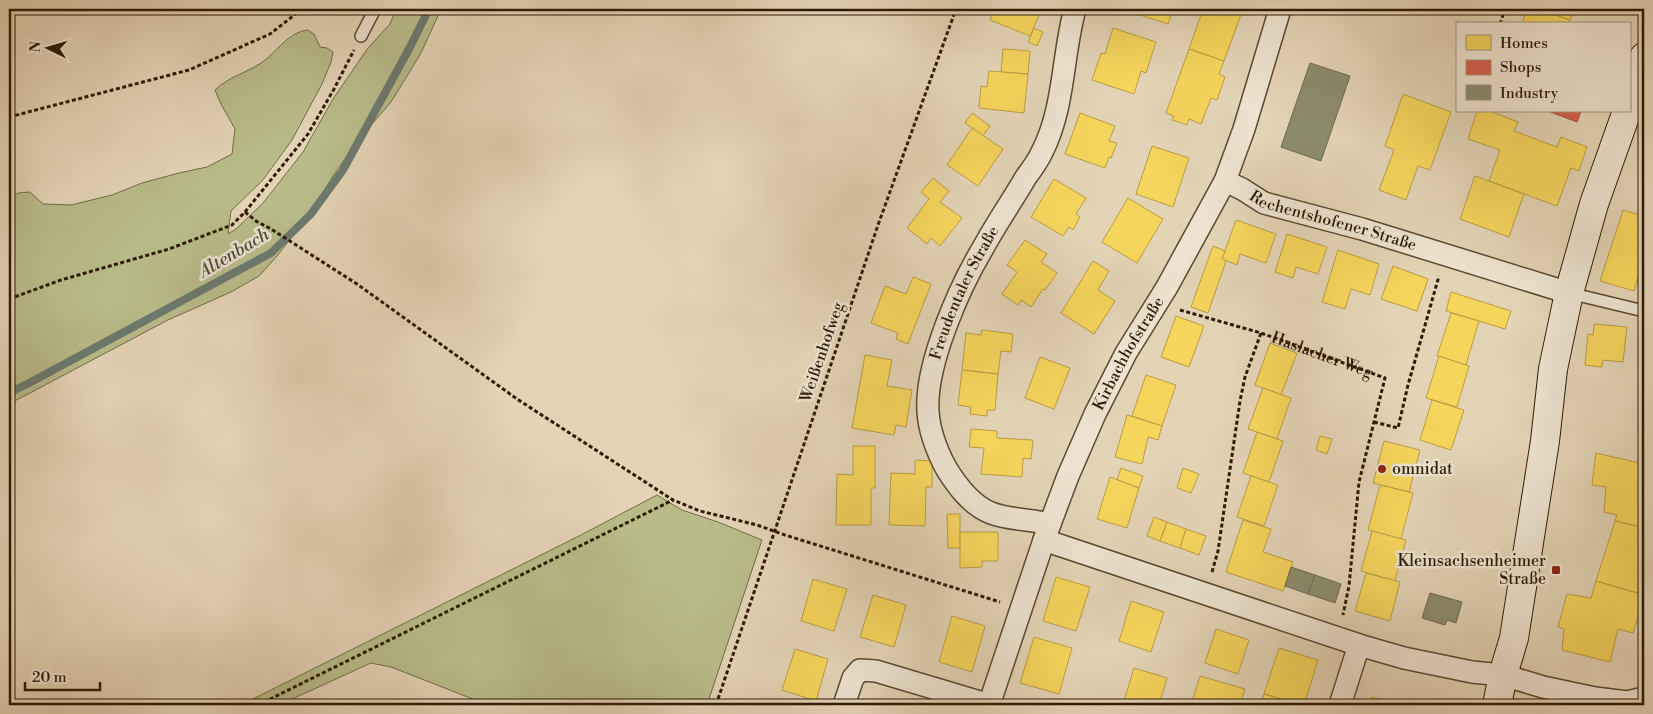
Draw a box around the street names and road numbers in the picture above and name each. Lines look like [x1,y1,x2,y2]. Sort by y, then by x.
street label: Rechentshofener Straße [1245,186,1419,255]
street label: Freudentaler Straße [925,222,1003,362]
street label: Kirbachhofstraße [1088,293,1169,414]
street label: Weißenhofweg [795,299,849,406]
street label: Haslacher Weg [1268,328,1376,383]

